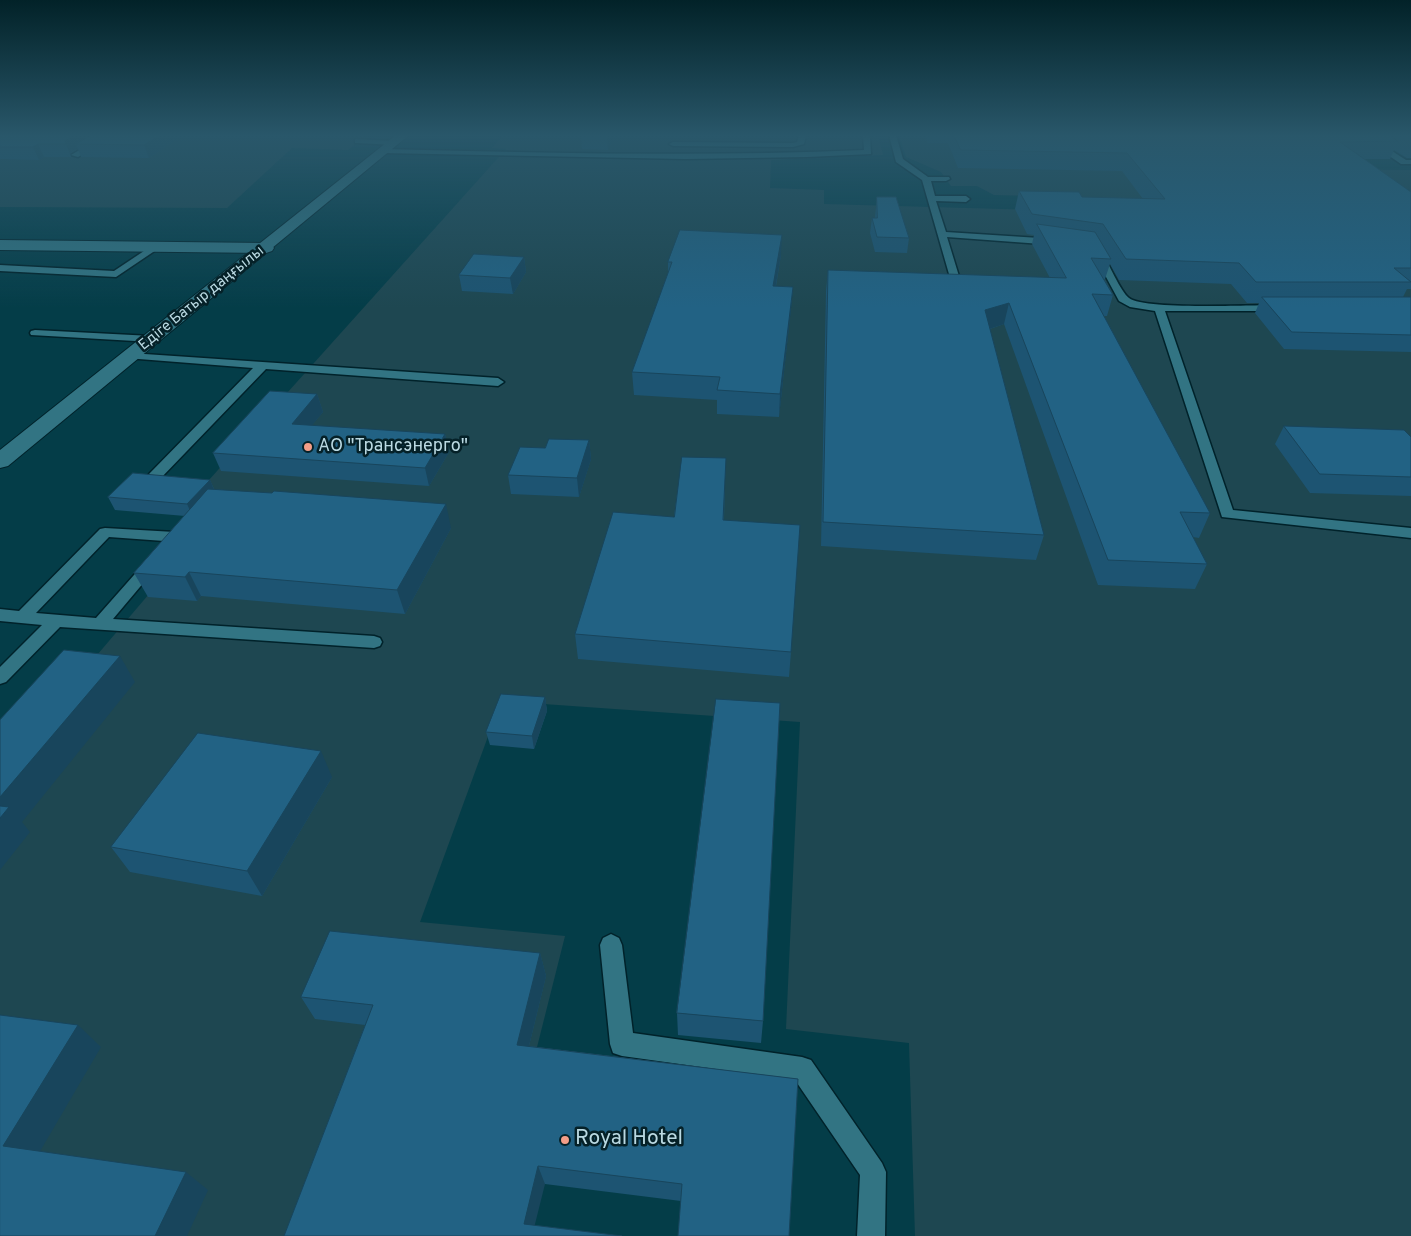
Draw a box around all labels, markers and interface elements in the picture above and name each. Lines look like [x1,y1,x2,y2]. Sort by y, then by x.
street label: Едіге Батыр даңғылы [136,243,268,355]
place label: АО "Трансэнерго" [318,436,468,458]
marker: АО "Трансэнерго" [302,441,314,453]
place label: Royal Hotel [575,1127,683,1153]
marker: Royal Hotel [559,1134,571,1146]

